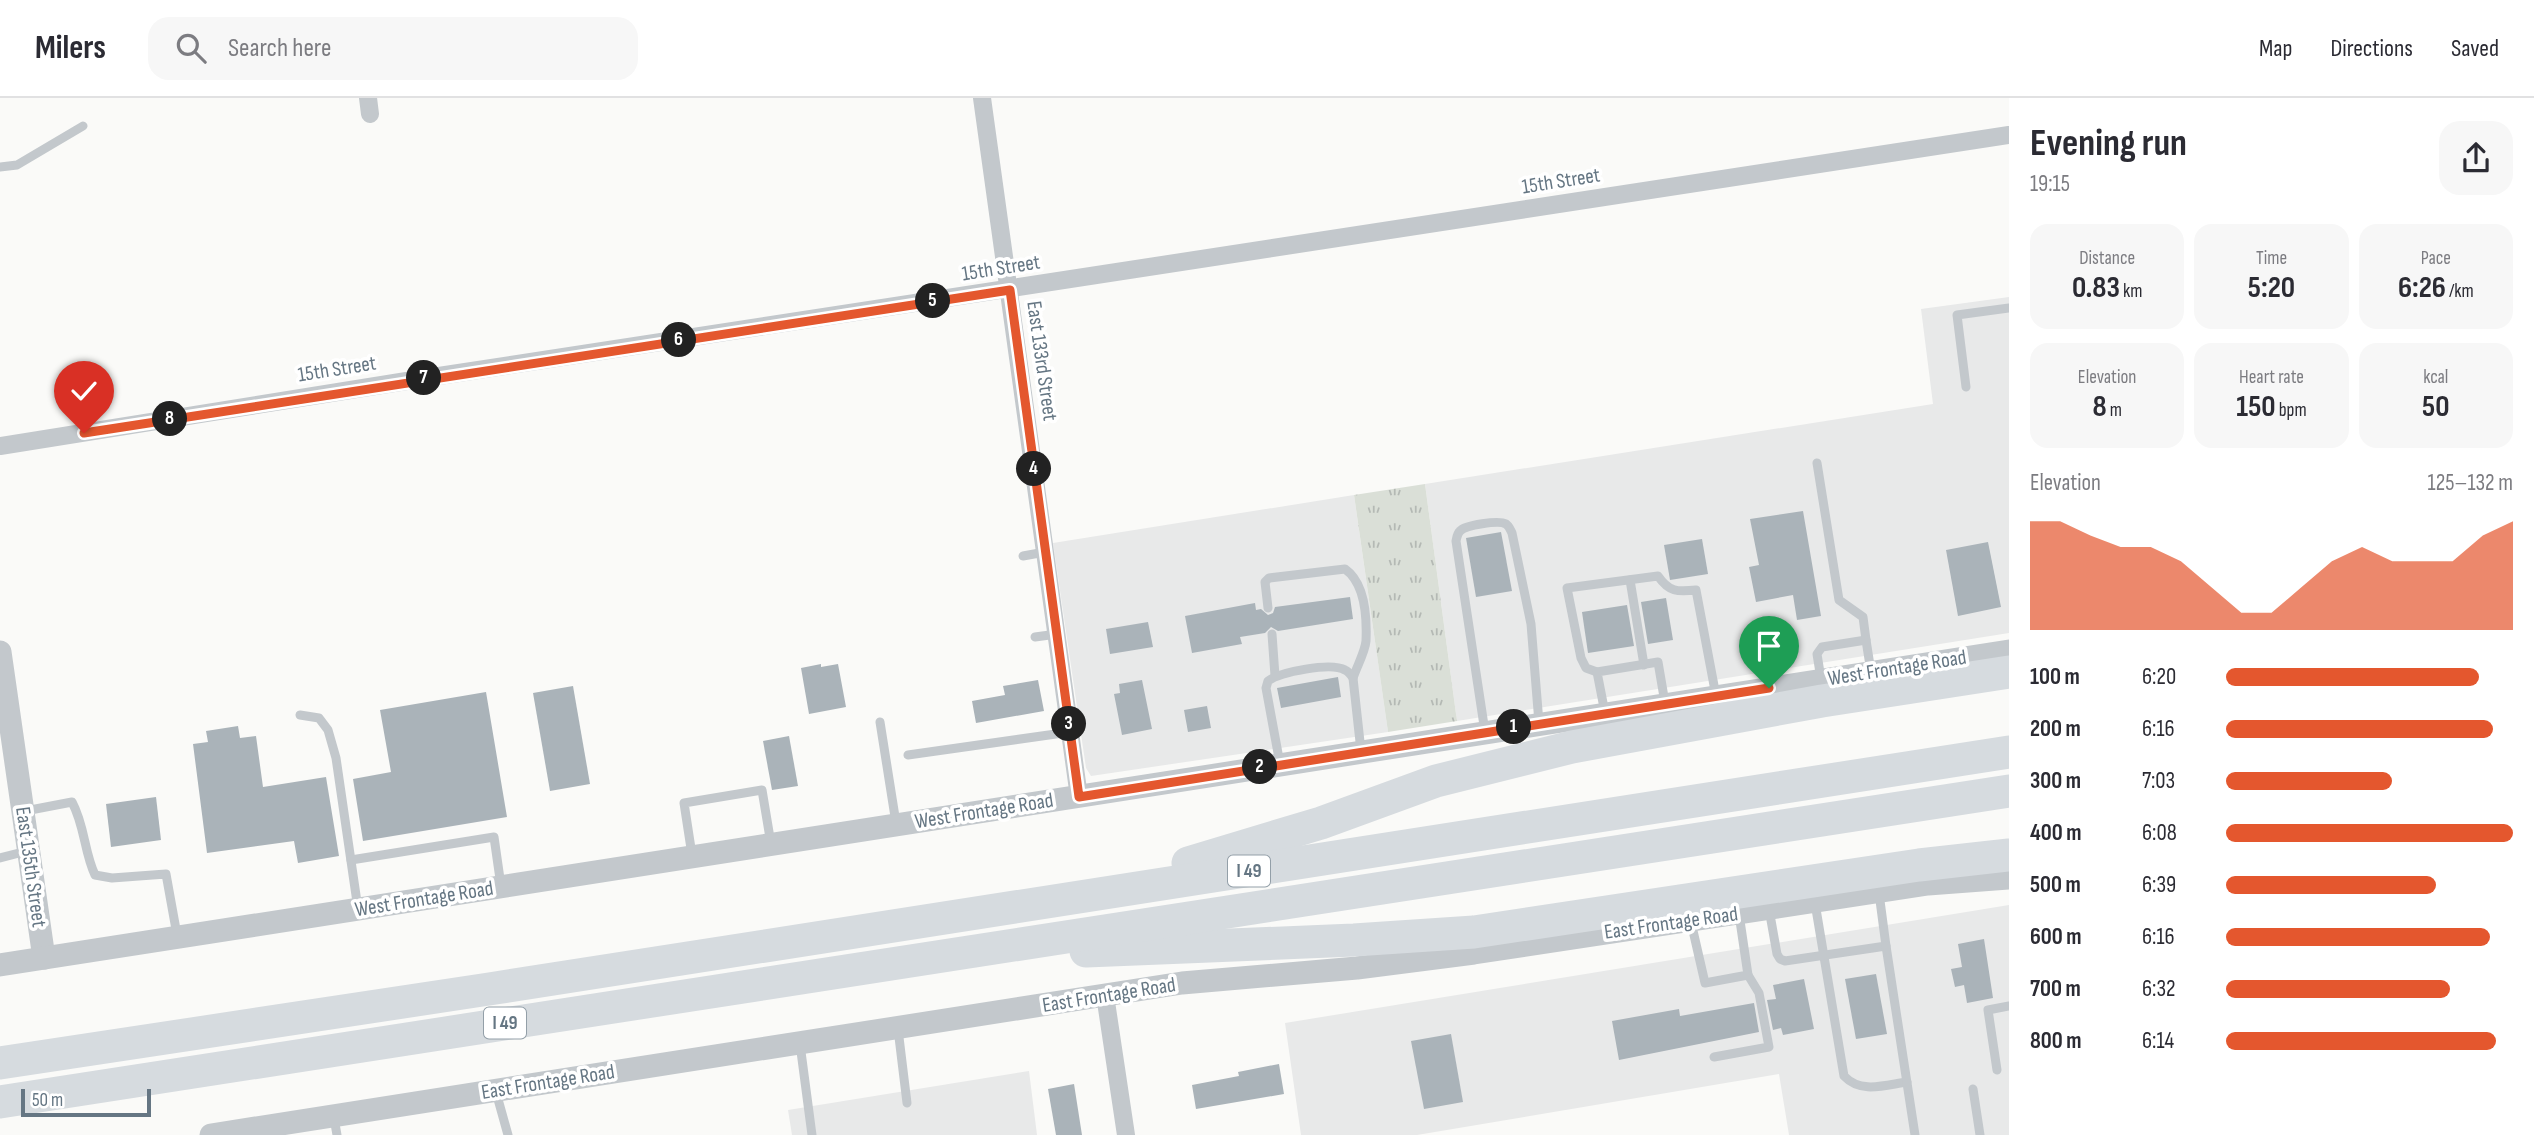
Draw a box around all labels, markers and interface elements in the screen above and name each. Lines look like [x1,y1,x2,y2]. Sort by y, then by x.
search box [148,17,638,80]
text: Milers [35,28,106,68]
icon: search [172,29,210,67]
text: Search here [228,33,331,64]
text: Map [2259,34,2292,63]
text: Directions [2330,34,2413,63]
text: Saved [2451,34,2499,63]
text: Evening run [2030,121,2187,166]
button: share [2439,121,2513,195]
street label: 15th Street [1520,162,1602,200]
text: 19:15 [2030,170,2070,198]
text: Distance [2079,247,2135,270]
text: Time [2256,247,2287,270]
text: Pace [2421,247,2451,270]
street label: 15th Street [960,249,1042,287]
text: 0.83 [2072,270,2120,306]
text: 5:20 [2248,270,2295,306]
text: 6:26 [2398,270,2446,306]
text: km [2120,280,2142,303]
text: /km [2446,280,2474,303]
pin: 5 [916,284,950,318]
text: 5 [928,289,937,312]
street label: East 133rd Street [1021,299,1063,423]
pin: 6 [662,322,696,358]
text: 6 [674,328,683,351]
street label: 15th Street [296,350,378,388]
pin: 7 [406,360,442,396]
pin [54,361,114,433]
text: 7 [419,366,428,389]
text: Elevation [2078,366,2136,389]
text: Heart rate [2239,366,2304,389]
text: kcal [2423,366,2448,389]
icon: check [65,372,103,410]
text: 8 [2092,389,2107,425]
text: 150 [2236,389,2276,425]
text: 50 [2422,389,2450,425]
text: m [2107,399,2122,422]
text: bpm [2276,399,2307,422]
pin: 8 [152,402,188,436]
text: 8 [165,407,174,430]
pin: 4 [1016,452,1052,486]
text: 4 [1029,457,1038,480]
text: Elevation [2030,469,2101,497]
text: 125–132 m [2428,469,2513,497]
pin [1739,616,1799,688]
icon: arrive [1750,627,1788,665]
street label: West Frontage Road [1826,645,1968,691]
text: 100 m [2030,663,2080,691]
text: 6:20 [2142,663,2176,691]
pin: 3 [1052,706,1086,742]
pin: 1 [1496,710,1532,744]
text: 3 [1064,712,1073,735]
text: 1 [1510,715,1517,738]
text: 200 m [2030,715,2081,743]
text: 6:16 [2142,715,2175,743]
pin: 2 [1242,750,1278,784]
text: 2 [1255,755,1264,778]
text: 300 m [2030,767,2081,795]
text: 7:03 [2142,767,2175,795]
street label: West Frontage Road [913,788,1055,834]
street label: East 135th Street [10,805,52,929]
text: 400 m [2030,819,2081,847]
text: 6:08 [2142,819,2177,847]
road number: I 49 [1228,856,1270,886]
text: 500 m [2030,871,2081,899]
text: 6:39 [2142,871,2176,899]
street label: West Frontage Road [353,876,495,922]
street label: East Frontage Road [1603,901,1739,945]
text: 600 m [2030,923,2082,951]
text: 6:16 [2142,923,2175,951]
street label: East Frontage Road [1041,972,1177,1018]
text: 700 m [2030,975,2081,1003]
text: 6:32 [2142,975,2176,1003]
road number: I 49 [484,1007,526,1038]
text: 800 m [2030,1027,2082,1055]
text: 6:14 [2142,1027,2174,1055]
street label: East Frontage Road [480,1059,616,1105]
scale bar [21,1086,150,1118]
text: 50 m [32,1089,63,1112]

